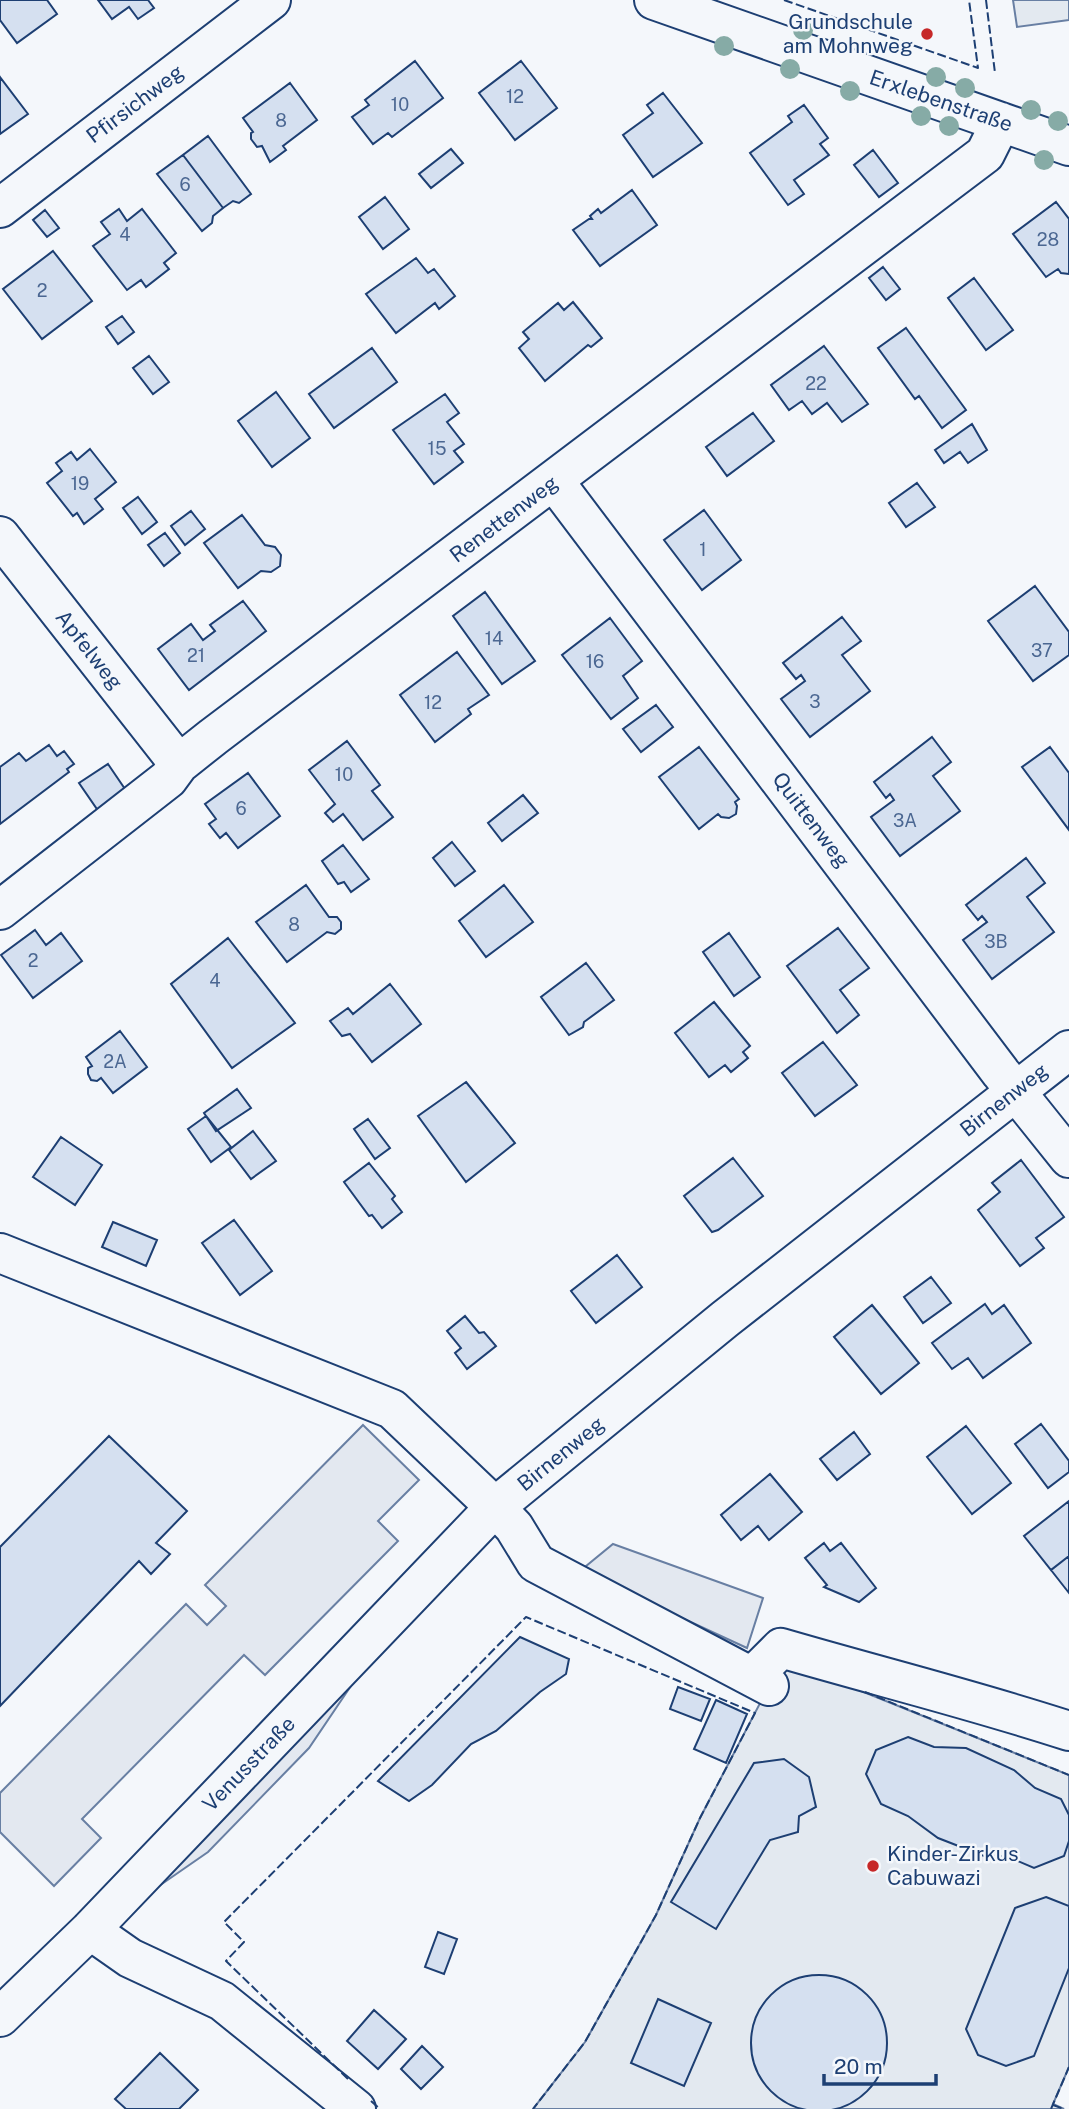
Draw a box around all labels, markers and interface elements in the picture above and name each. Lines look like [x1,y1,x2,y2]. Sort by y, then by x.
place label: Grundschule am Mohnweg [783,9,913,58]
marker: Grundschule am Mohnweg [919,26,935,42]
street label: Pfirsichweg [81,59,188,148]
street label: Erxlebenstraße [866,64,1016,137]
house number: 12 [506,86,524,107]
house number: 10 [391,94,409,115]
house number: 8 [275,110,287,131]
house number: 6 [179,174,191,195]
house number: 4 [119,224,131,245]
house number: 28 [1037,229,1059,250]
house number: 2 [37,280,47,301]
house number: 22 [805,373,827,394]
house number: 15 [428,438,446,459]
street label: Renettenweg [445,470,563,567]
house number: 19 [71,473,89,494]
house number: 1 [699,539,707,560]
street label: Apfelweg [51,605,128,694]
house number: 14 [485,628,503,649]
house number: 37 [1031,640,1053,661]
house number: 21 [187,645,205,666]
house number: 16 [586,651,604,672]
house number: 3 [809,691,821,712]
house number: 12 [424,692,442,713]
house number: 10 [335,764,353,785]
street label: Quittenweg [767,767,855,872]
house number: 6 [235,798,247,819]
house number: 3A [893,810,917,831]
house number: 8 [288,914,300,935]
house number: 3B [984,931,1008,952]
house number: 2 [28,950,38,971]
house number: 4 [209,970,221,991]
house number: 2A [103,1051,127,1072]
street label: Birnenweg [955,1058,1053,1142]
street label: Birnenweg [512,1411,609,1496]
street label: Venusstraße [197,1711,300,1816]
place label: Kinder-Zirkus Cabuwazi [887,1841,1019,1890]
marker: Kinder-Zirkus Cabuwazi [865,1858,881,1874]
scale bar [824,2042,936,2086]
text: 20 m [834,2054,883,2079]

